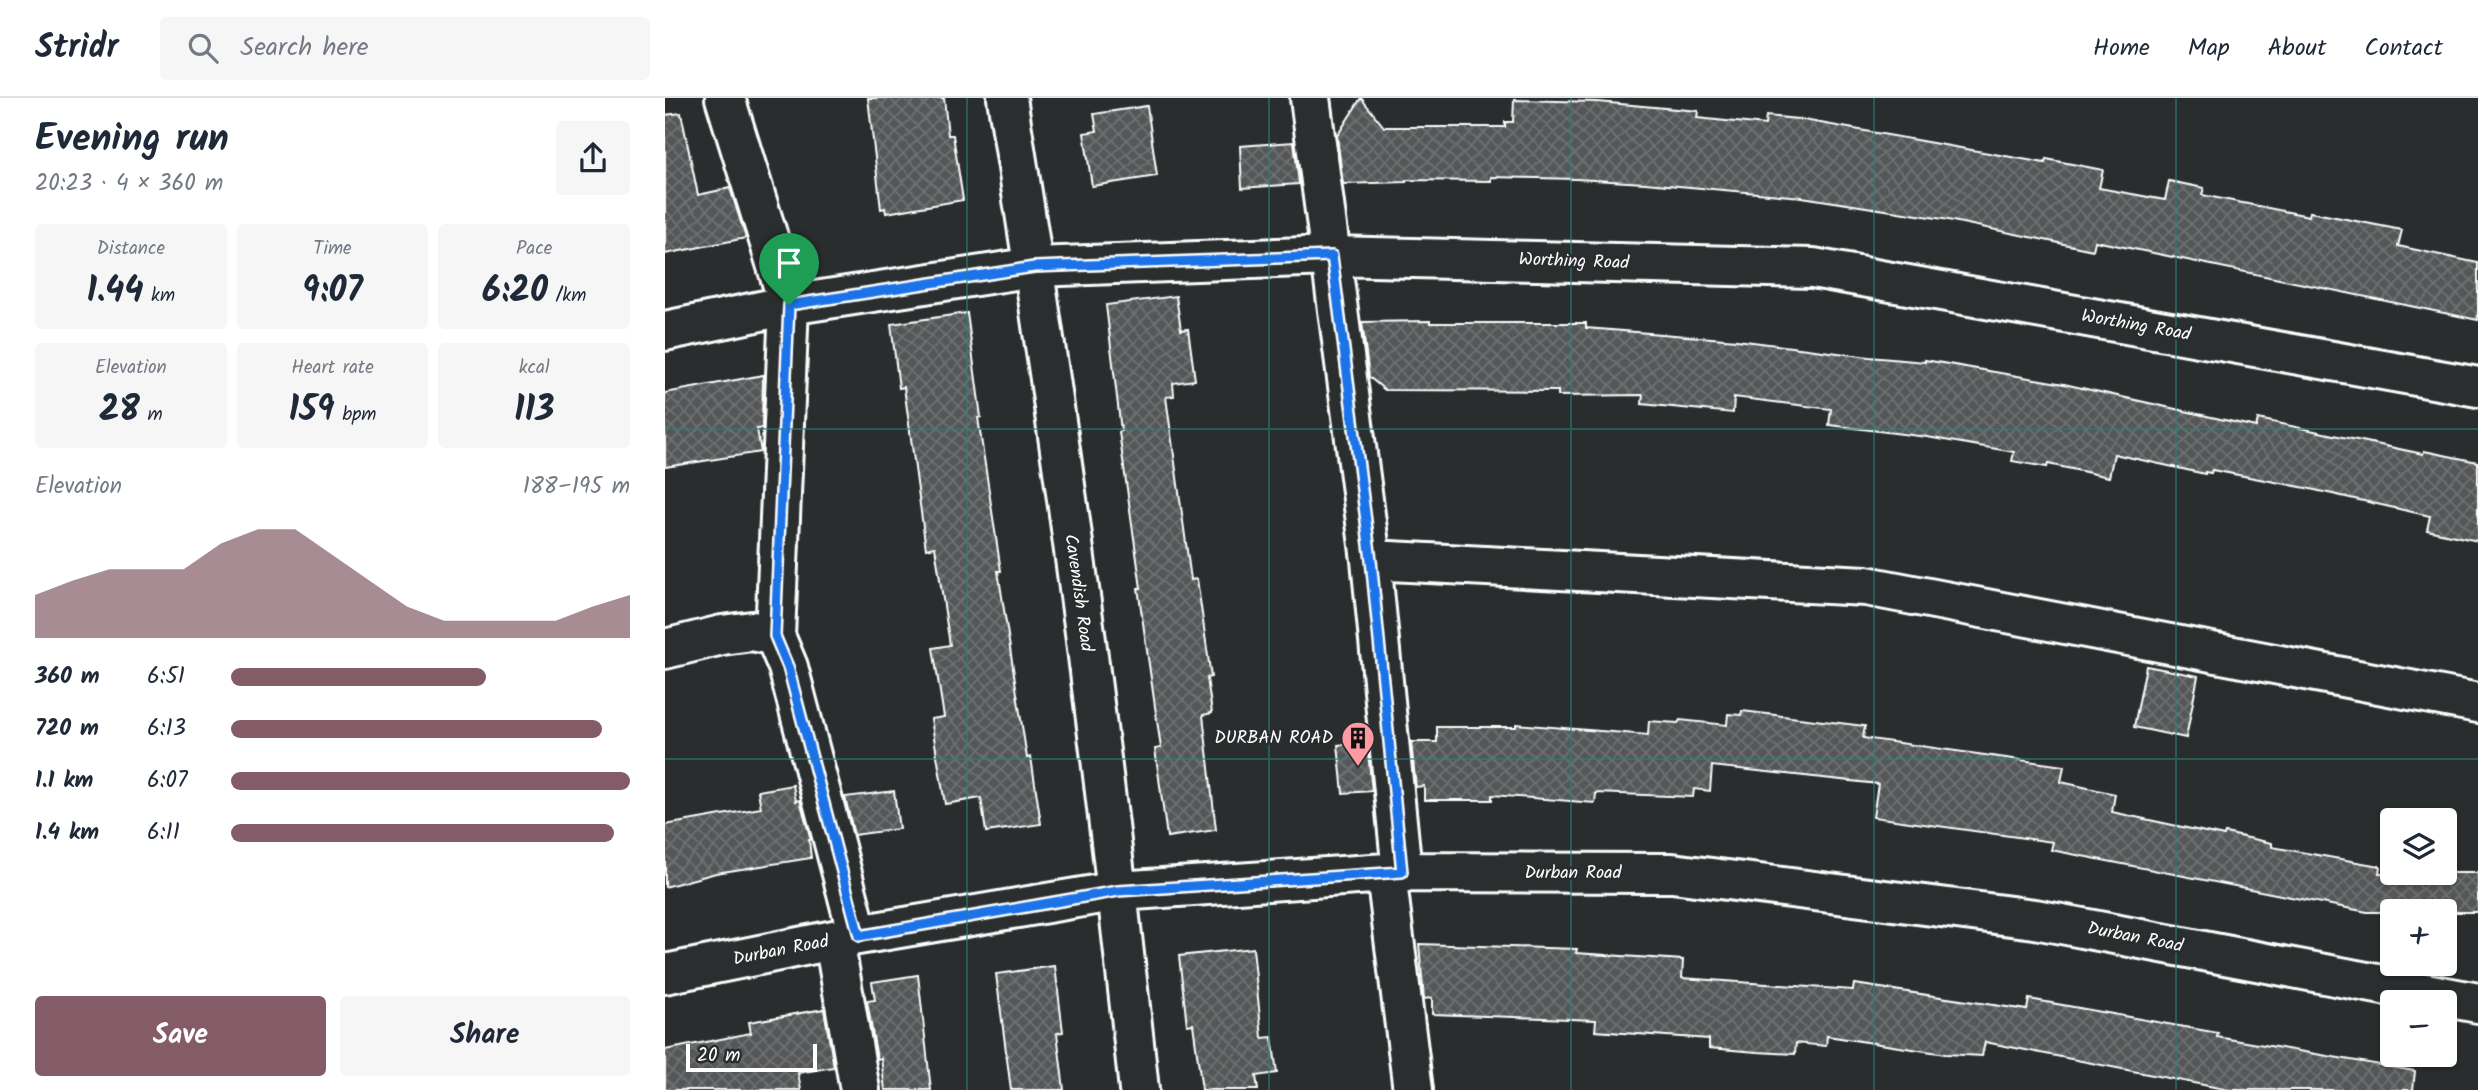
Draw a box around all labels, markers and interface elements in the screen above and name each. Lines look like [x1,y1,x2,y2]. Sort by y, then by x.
search box [160,17,650,80]
text: Stridr [35,22,118,75]
text: Search here [240,27,369,69]
icon: search [184,29,222,67]
text: Home [2093,29,2150,68]
text: Map [2188,29,2230,68]
text: About [2268,29,2326,68]
text: Contact [2364,29,2443,68]
text: Evening run [35,110,229,170]
button: share [556,121,630,195]
text: 20:23 · 4 × 360 m [35,166,223,202]
pin [759,233,819,305]
text: Distance [97,234,165,264]
text: Time [313,234,352,264]
text: Pace [516,234,552,264]
icon: arrive [770,244,808,282]
street label: Worthing Road [1518,246,1631,278]
text: 1.44 [86,264,144,320]
text: 9:07 [302,264,363,320]
text: 6:20 [482,264,548,320]
text: km [144,281,175,311]
text: /km [548,281,586,311]
street label: Worthing Road [2079,302,2194,350]
text: Elevation [95,353,167,383]
text: Heart rate [291,353,374,383]
text: kcal [519,353,550,383]
text: 28 [99,383,140,439]
text: 159 [289,383,335,439]
text: 113 [514,383,554,439]
text: m [140,400,163,430]
text: bpm [335,400,376,430]
text: Elevation [35,469,122,505]
text: 188–195 m [523,469,630,505]
street label: Cavendish Road [1055,532,1101,655]
text: 360 m [35,659,100,695]
text: 6:51 [147,659,185,695]
text: 720 m [35,711,99,747]
text: 6:13 [147,711,186,747]
building icon: DURBAN ROAD [1339,719,1377,768]
place label: DURBAN ROAD [1214,724,1333,753]
text: 1.1 km [35,763,93,799]
text: 6:07 [147,763,188,799]
map controls [2380,808,2457,1067]
button: layers [2380,808,2457,885]
text: 1.4 km [35,815,99,851]
text: 6:11 [147,815,180,851]
street label: Durban Road [1524,859,1623,888]
button: + [2380,899,2457,976]
street label: Durban Road [2085,915,2186,962]
street label: Durban Road [731,927,832,974]
button: − [2380,990,2457,1067]
button: Save [35,996,326,1076]
button: Share [340,996,630,1076]
scale bar [686,1041,817,1073]
text: 20 m [697,1041,740,1071]

